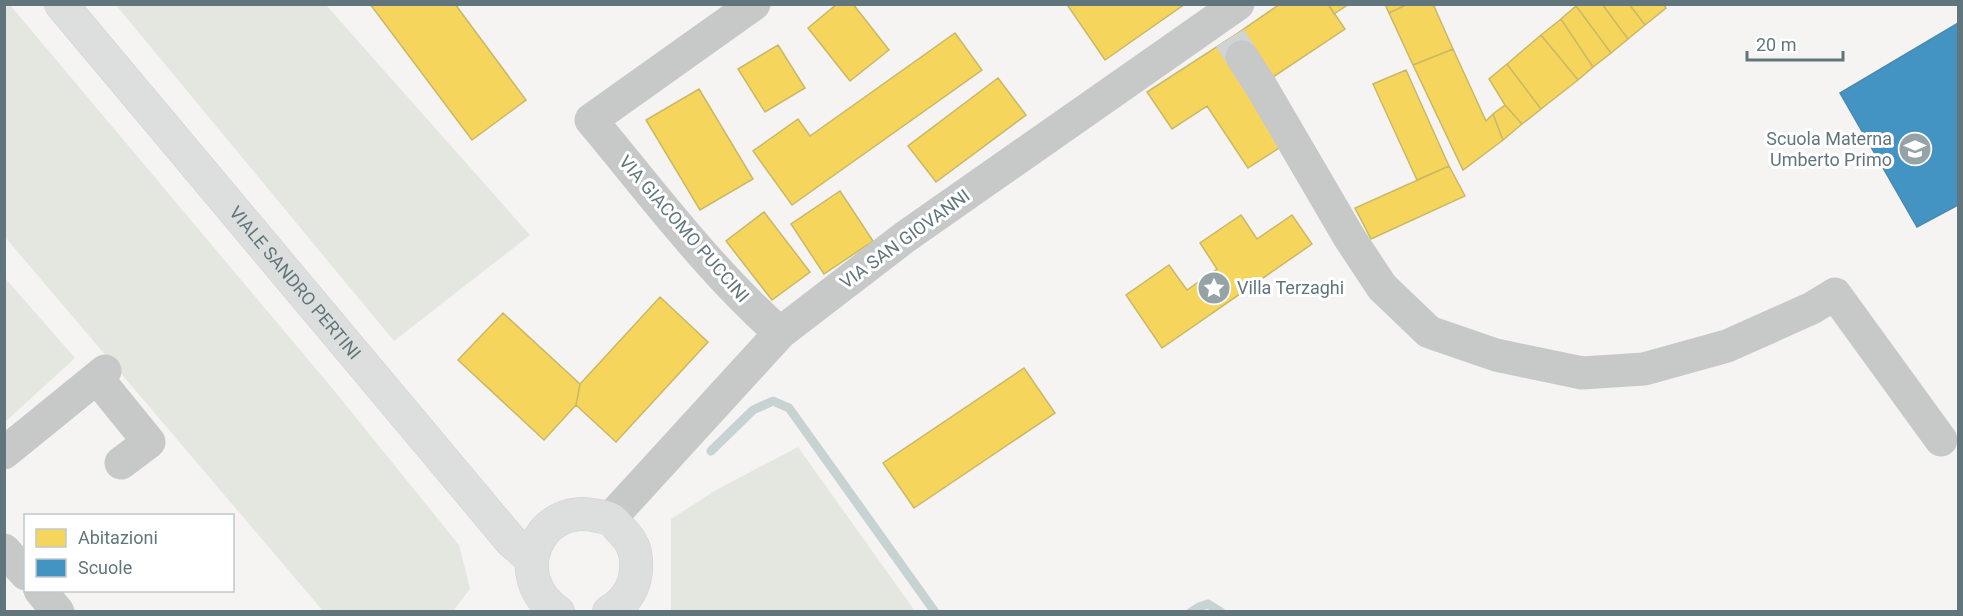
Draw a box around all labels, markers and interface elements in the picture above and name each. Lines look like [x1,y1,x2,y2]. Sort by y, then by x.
scale bar [1747,24,1843,62]
text: 20 m [1756,34,1796,55]
place label: Scuola Materna Umberto Primo [1766,128,1892,170]
school or university icon: Scuola Materna Umberto Primo [1897,131,1933,167]
street label: VIA GIACOMO PUCCINI [615,151,754,306]
street label: VIA SAN GIOVANNI [836,185,974,293]
street label: VIALE SANDRO PERTINI [225,202,365,363]
place icon: Villa Terzaghi [1196,270,1232,306]
place label: Villa Terzaghi [1237,277,1344,298]
legend [24,514,234,592]
text: Abitazioni [78,527,158,548]
text: Scuole [78,557,132,578]

